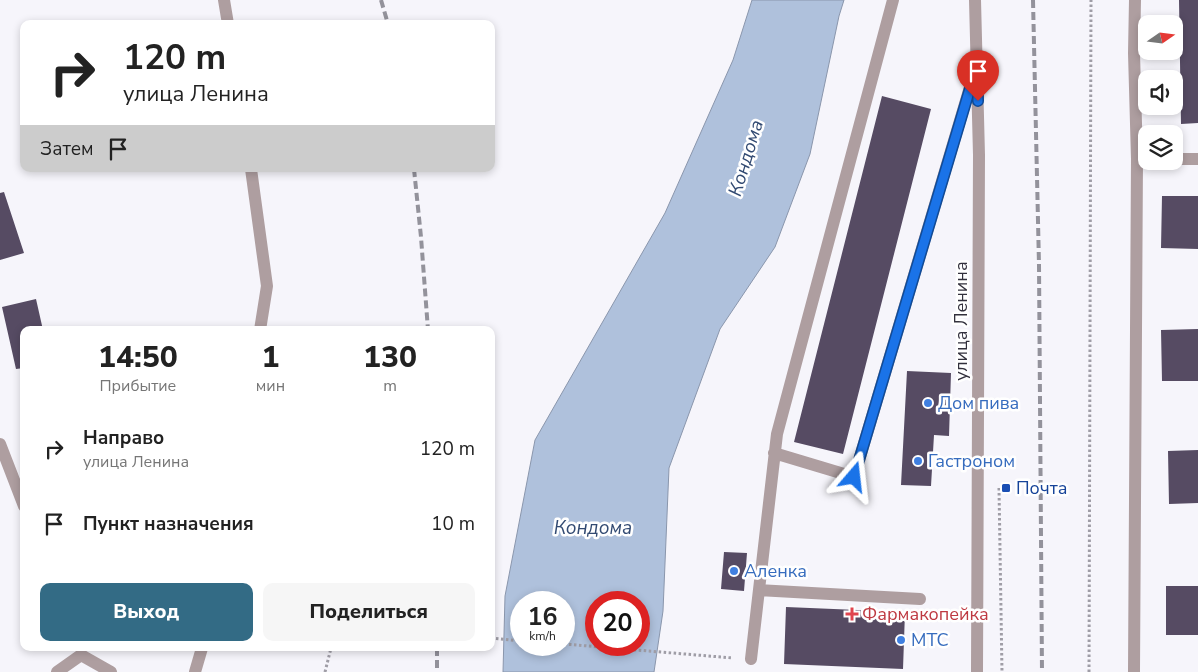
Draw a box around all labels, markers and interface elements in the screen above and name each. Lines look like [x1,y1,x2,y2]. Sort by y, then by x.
north arrow [1138,15,1182,60]
map controls [1138,15,1183,170]
text: 120 m [123,34,226,81]
icon: right [40,40,105,105]
pin [957,50,999,101]
icon: arrive [964,57,992,85]
button: sound [1138,70,1183,115]
text: улица Ленина [123,79,269,109]
water label: Кондома [722,117,770,199]
button: layers [1138,125,1183,170]
icon: arrive [104,135,132,163]
text: Затем [40,136,94,162]
street label: улица Ленина [949,261,973,381]
text: 14:50 [98,337,178,378]
text: 1 [261,337,279,378]
text: 130 [363,337,417,378]
text: Прибытие [99,375,176,397]
text: мин [256,375,285,397]
text: m [383,375,397,397]
place label: Дом пива [938,391,1019,415]
marker: Дом пива [922,397,934,409]
text: Направо [83,425,164,451]
icon: right [40,435,68,463]
text: 120 m [420,436,475,462]
place label: Гастроном [928,449,1015,473]
position arrow [827,450,879,502]
text: улица Ленина [83,451,189,473]
marker: Гастроном [912,455,924,467]
place label: Почта [1016,476,1067,500]
marker: Почта [1000,482,1012,494]
icon: arrive [40,510,68,538]
text: Пункт назначения [83,511,254,537]
text: 10 m [431,511,475,537]
water label: Кондома [554,515,632,541]
place label: Аленка [744,559,807,583]
marker: Аленка [728,565,740,577]
button: Выход [40,583,253,641]
button: Поделиться [263,583,475,641]
speed limit sign: 20 [585,591,650,656]
text: 16 [527,600,558,634]
place label: Фармакопейка [862,602,989,626]
marker: Фармакопейка [846,608,858,620]
text: km/h [529,628,556,644]
place label: МТС [911,628,949,652]
marker: МТС [895,634,907,646]

